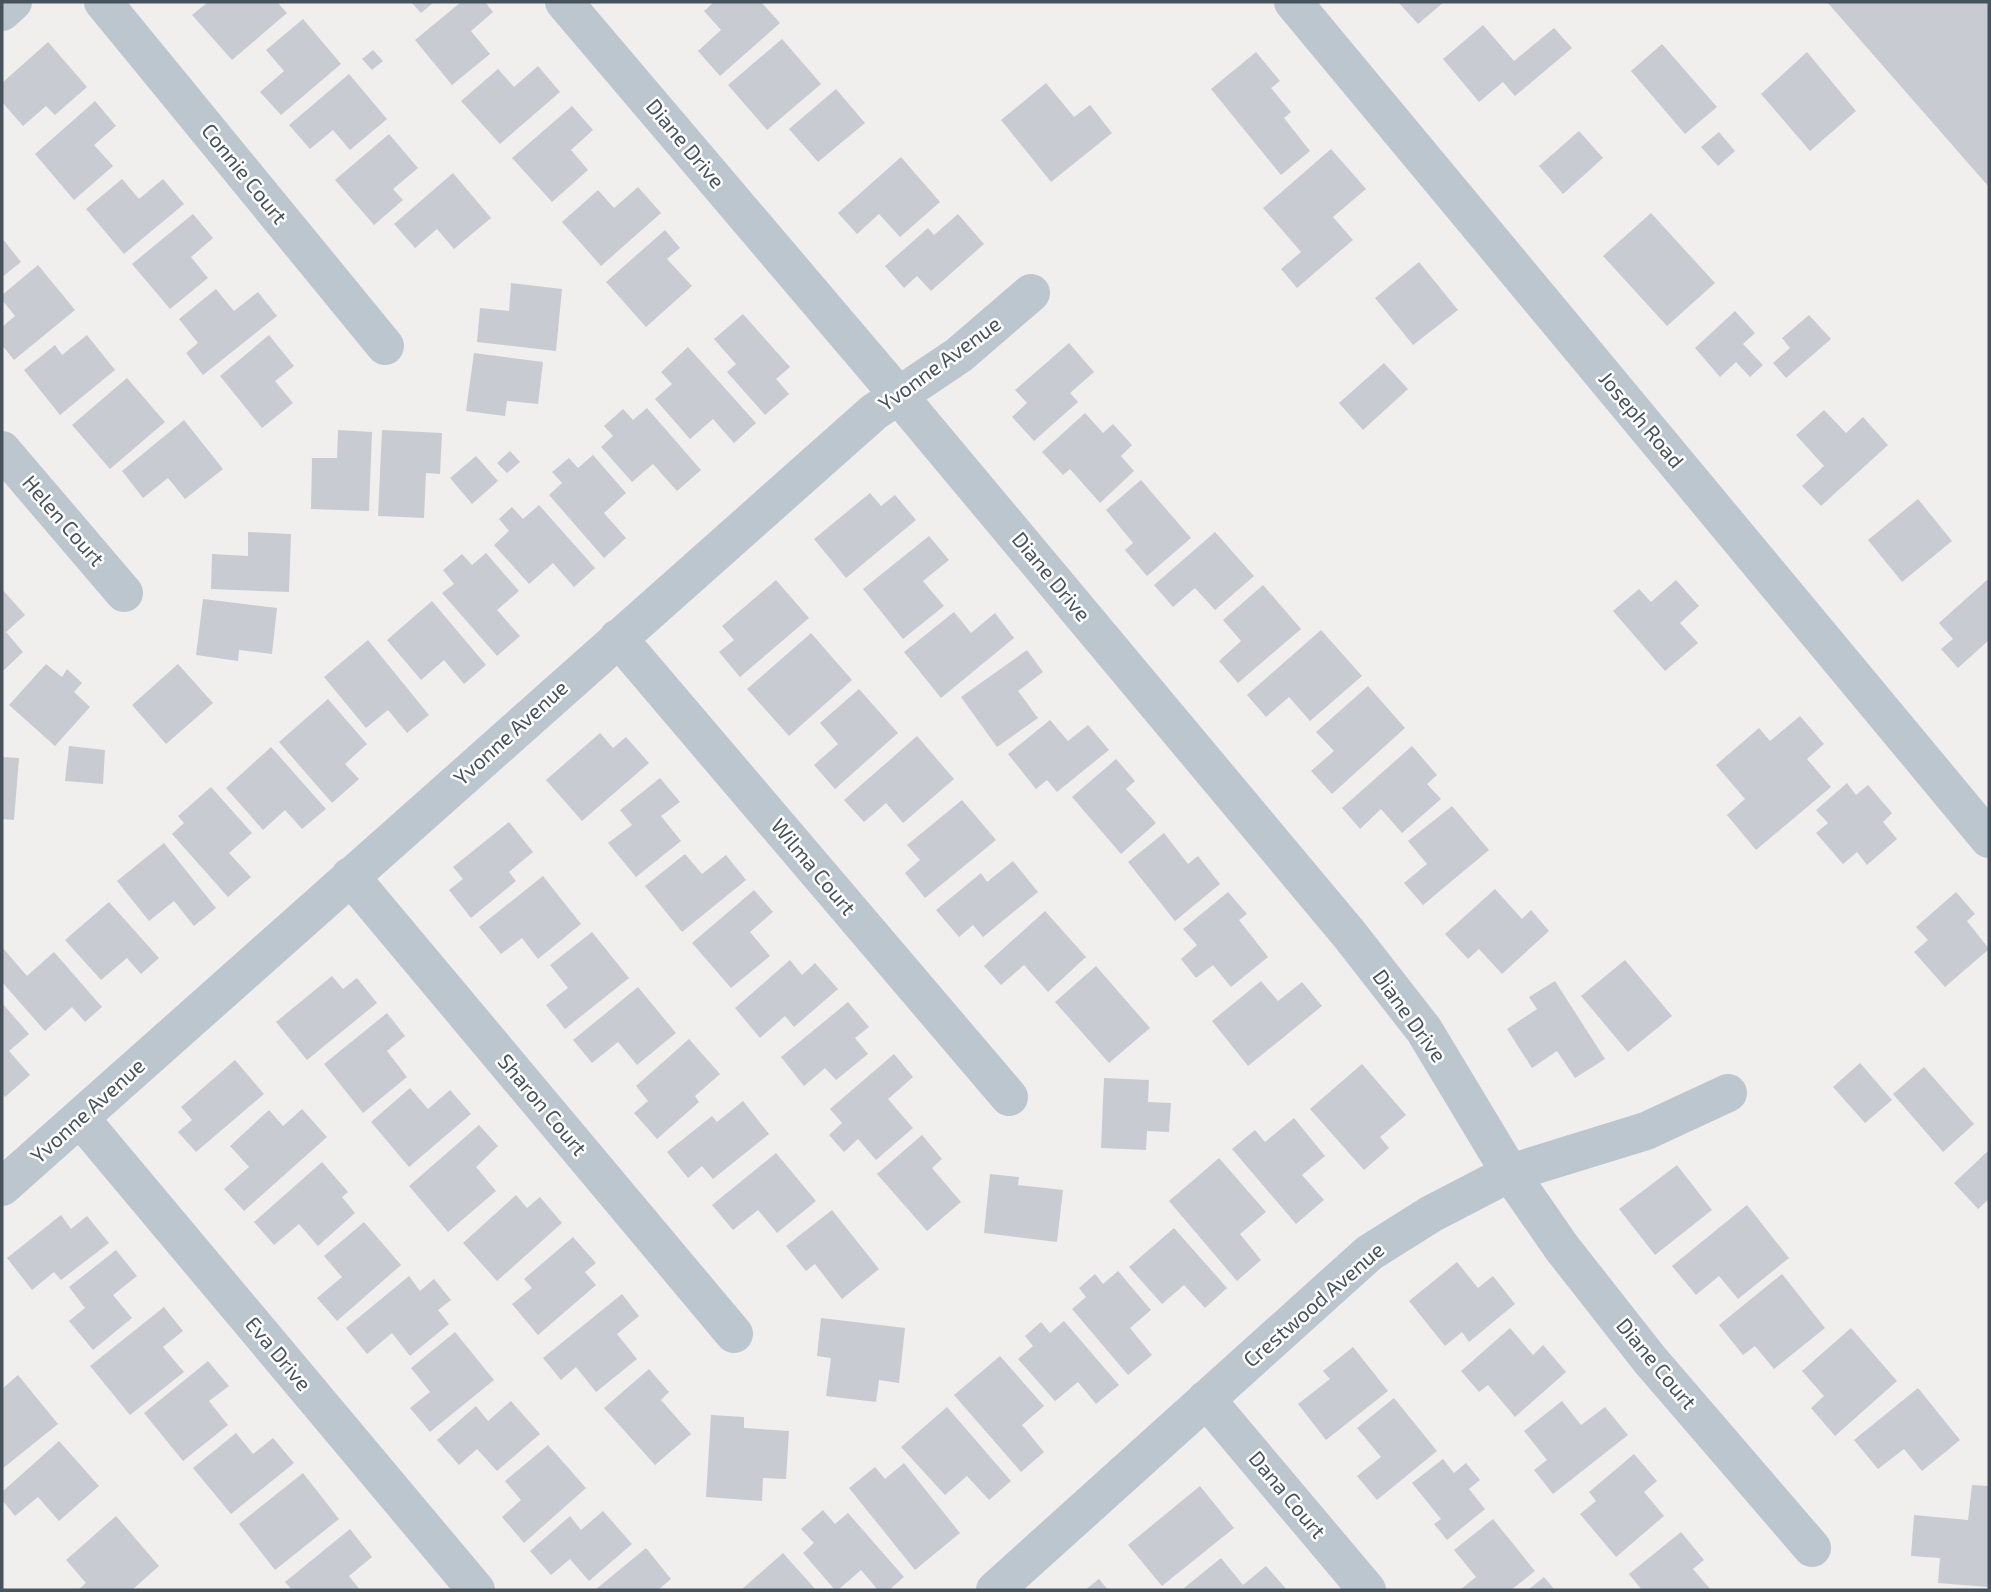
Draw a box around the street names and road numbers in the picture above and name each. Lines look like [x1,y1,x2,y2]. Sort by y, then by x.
street label: Diane Drive [642,93,731,193]
street label: Connie Court [197,118,293,228]
street label: Yvonne Avenue [873,310,1005,415]
street label: Joseph Road [1595,366,1690,472]
street label: Helen Court [18,470,110,570]
street label: Diane Drive [1008,526,1097,626]
street label: Yvonne Avenue [448,674,572,790]
street label: Wilma Court [767,813,862,919]
street label: Diane Drive [1368,964,1452,1066]
street label: Sharon Court [493,1048,593,1160]
street label: Yvonne Avenue [25,1052,149,1168]
street label: Crestwood Avenue [1238,1236,1388,1372]
street label: Eva Drive [241,1311,317,1395]
street label: Diane Court [1612,1312,1702,1414]
street label: Dana Court [1244,1445,1332,1543]

